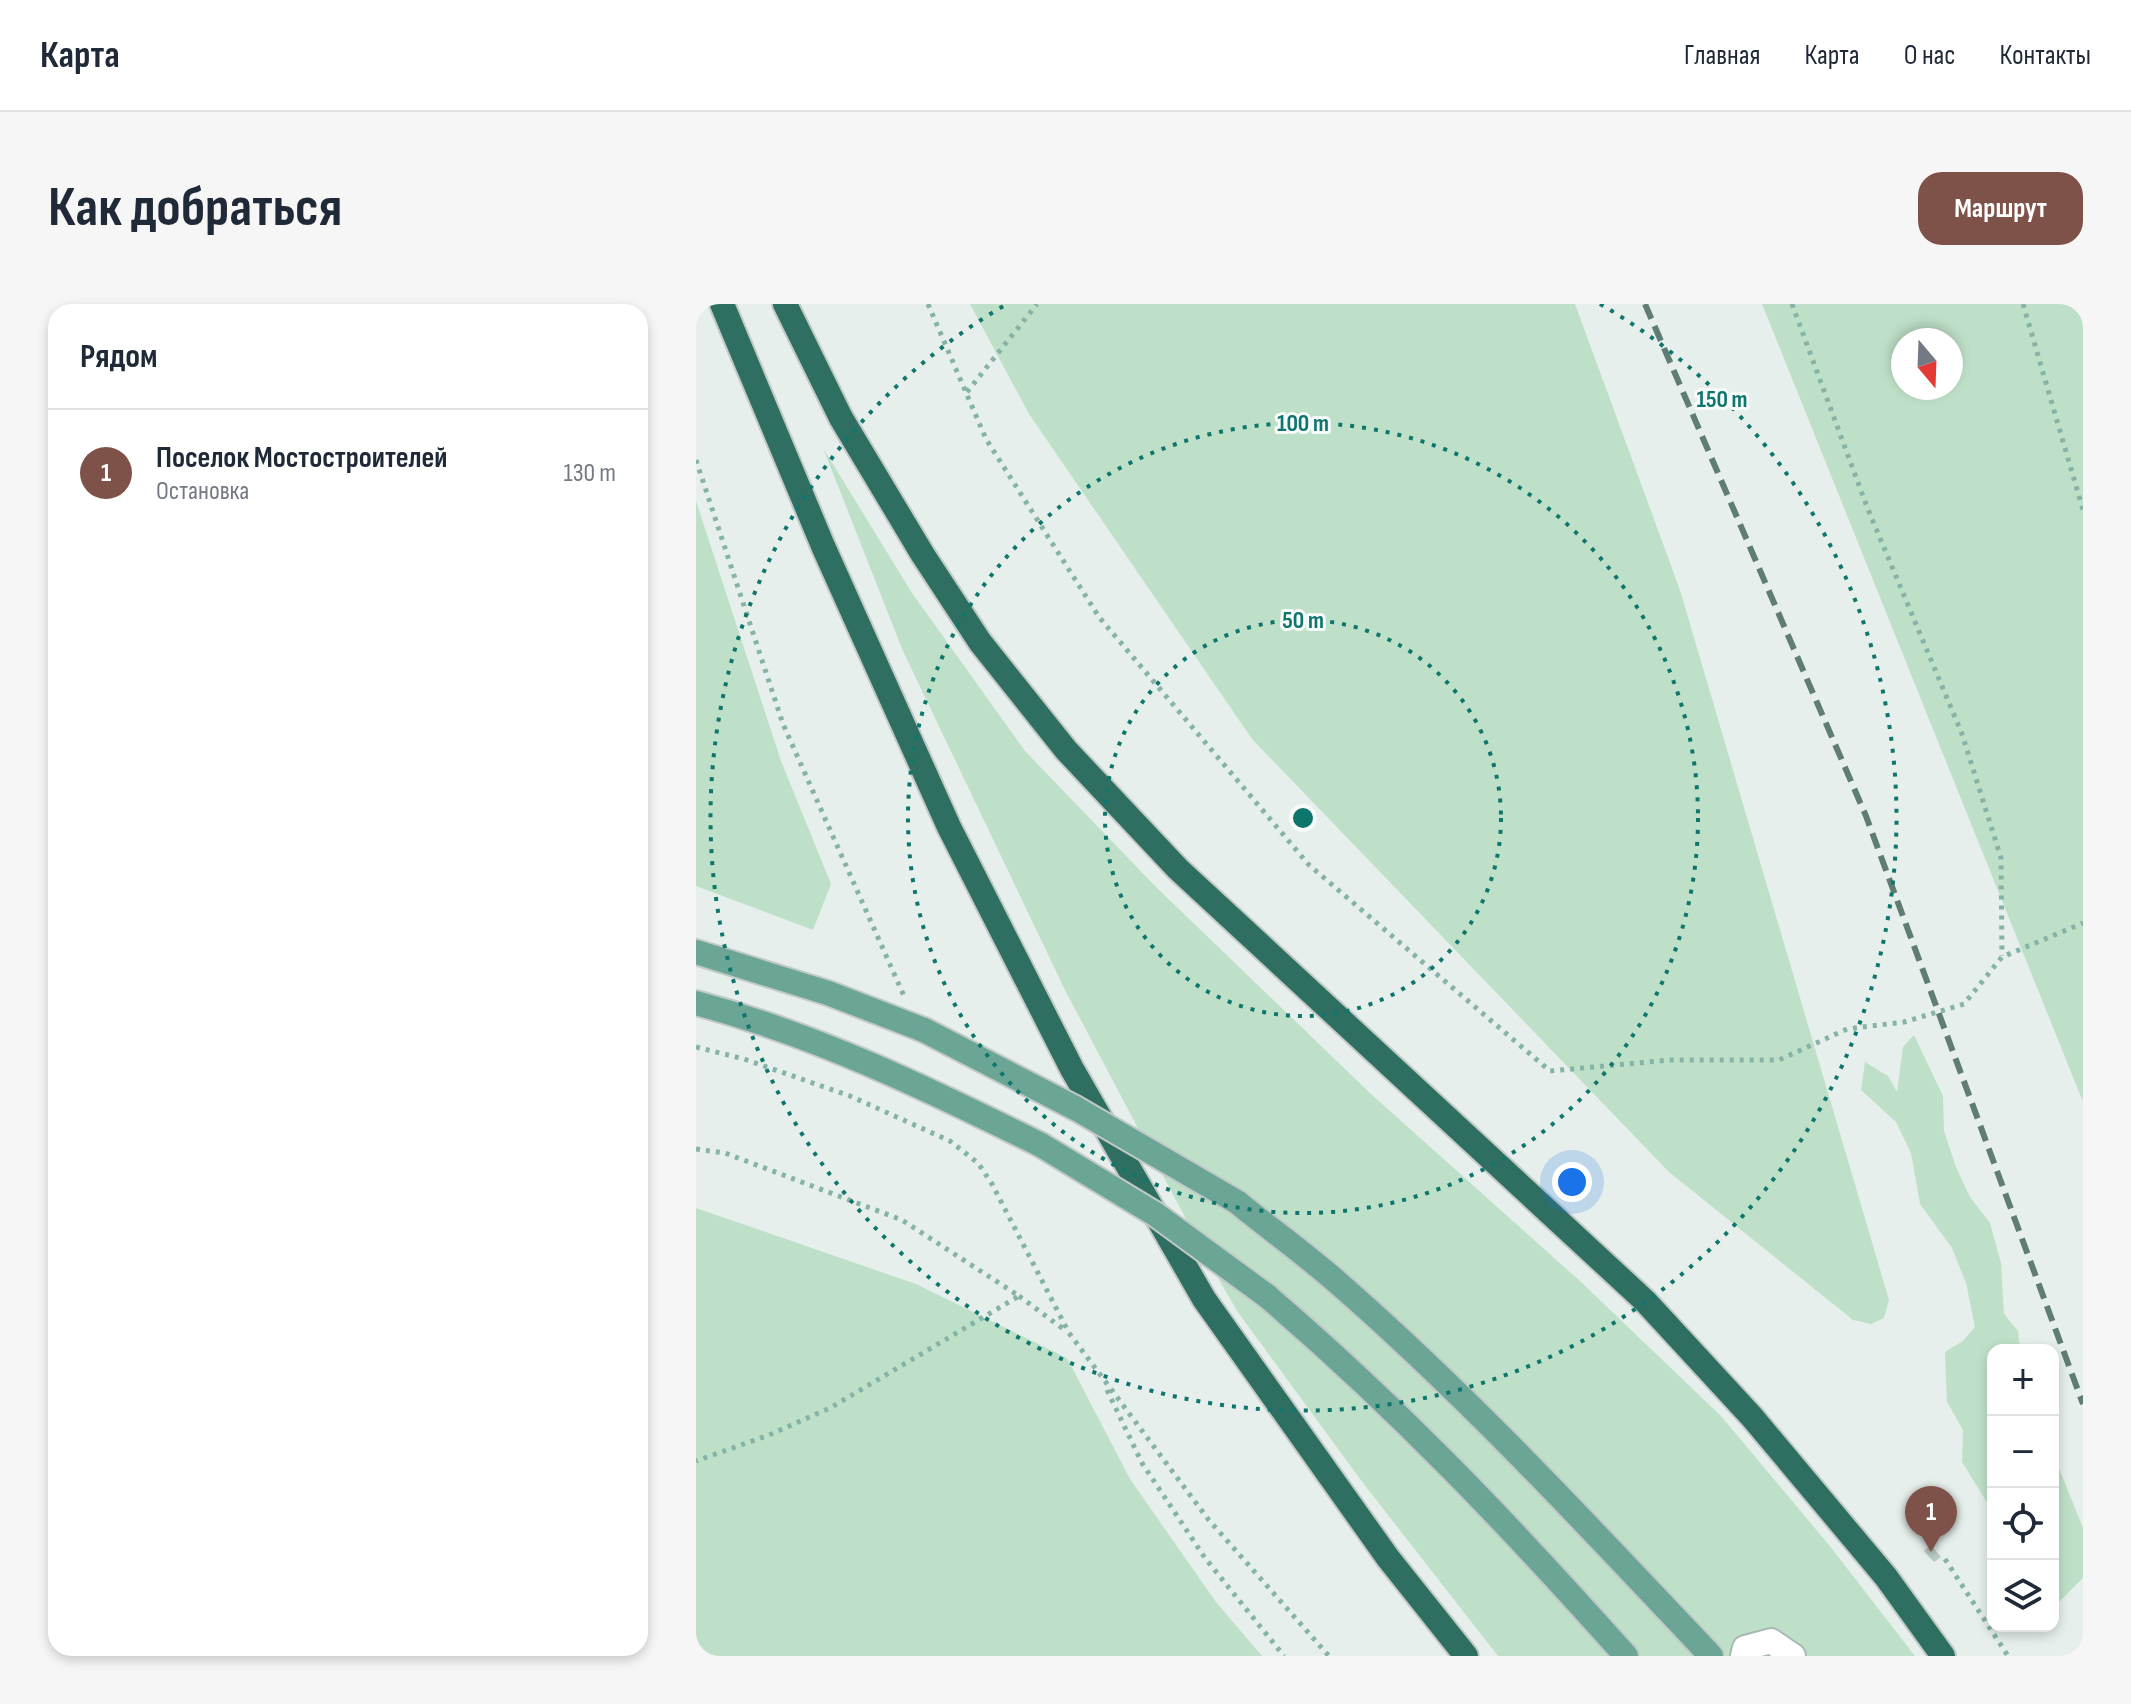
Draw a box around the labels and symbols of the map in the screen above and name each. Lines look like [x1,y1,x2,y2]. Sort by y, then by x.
north arrow [1891,328,1963,400]
text: 150 m [1696,385,1748,414]
text: 100 m [1277,409,1329,438]
text: 50 m [1282,606,1324,635]
centre of rings [1289,804,1317,832]
your location [1552,1162,1592,1202]
pin: 1 [1905,1486,1957,1552]

